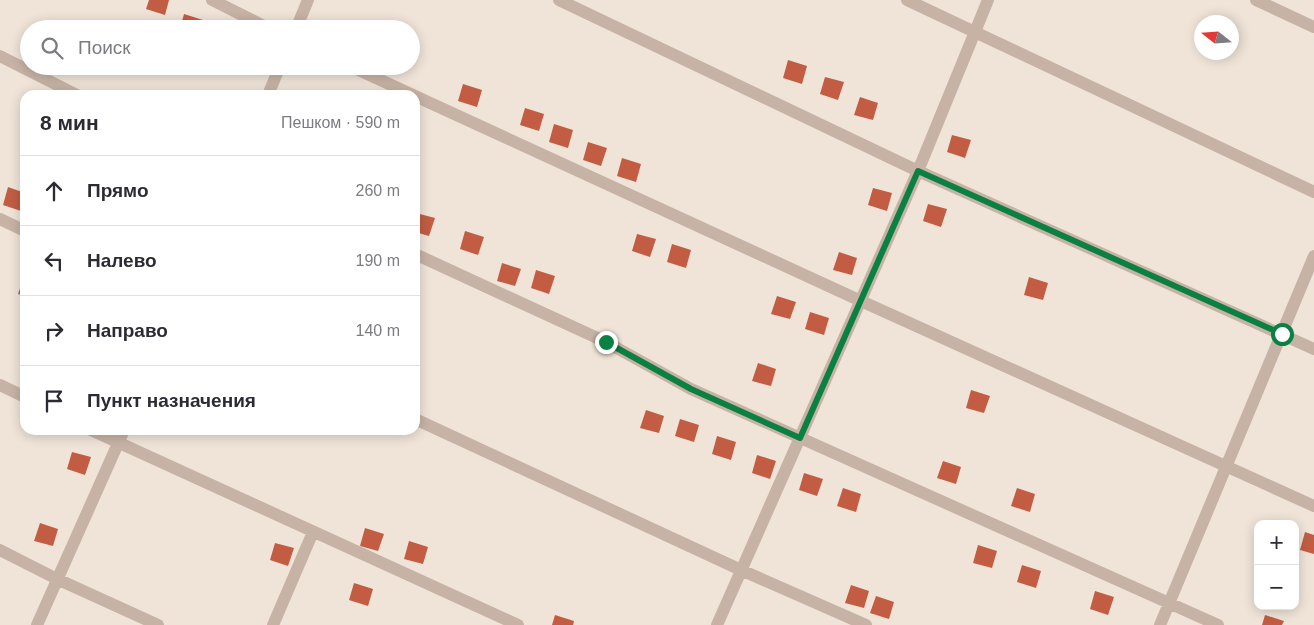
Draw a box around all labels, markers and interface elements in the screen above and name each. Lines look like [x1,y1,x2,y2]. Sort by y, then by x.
north arrow [1194,15,1239,60]
search box [20,20,420,75]
icon: search [38,34,66,62]
text: Поиск [78,37,131,58]
text: 8 мин [40,111,99,134]
text: Пешком · 590 m [281,114,400,131]
icon: ahead [40,177,68,205]
text: Прямо [87,180,149,201]
text: 260 m [356,182,400,199]
icon: left [40,247,68,275]
text: Налево [87,250,157,271]
text: 190 m [356,252,400,269]
icon: right [40,317,68,345]
text: Направо [87,320,168,341]
text: 140 m [356,322,400,339]
route start [1271,323,1294,346]
route end [595,331,618,354]
icon: arrive [40,387,68,415]
text: Пункт назначения [87,390,256,411]
map controls [1254,520,1299,610]
button: + [1254,520,1299,565]
button: − [1254,565,1299,610]

